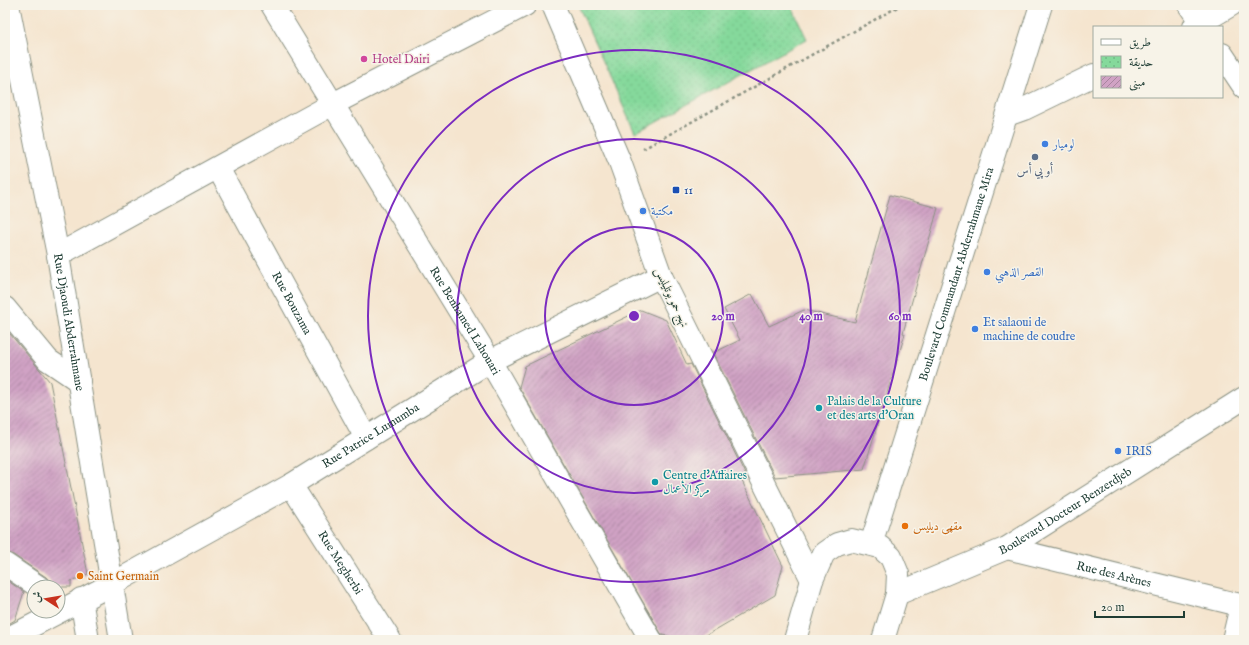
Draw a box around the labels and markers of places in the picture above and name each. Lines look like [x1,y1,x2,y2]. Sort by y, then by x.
place label: Hotel Dairi [372,52,430,67]
marker: Hotel Dairi [359,54,369,64]
place label: لوميار [1052,137,1074,152]
marker: لوميار [1040,139,1050,149]
marker: أو پي أس [1030,152,1040,162]
place label: أو پي أس [1017,162,1053,180]
place label: 11 [684,183,693,198]
marker: 11 [671,185,681,195]
place label: مكتبة [651,204,673,219]
marker: مكتبة [638,206,648,216]
place label: القصر الذهبي [995,265,1044,284]
marker: القصر الذهبي [982,267,992,277]
centre of rings [627,309,641,323]
place label: Et salaoui de machine de coudre [983,315,1076,344]
marker: Et salaoui de machine de coudre [970,324,980,334]
place label: Palais de la Culture et des arts d'Oran [827,394,922,423]
marker: Palais de la Culture et des arts d'Oran [814,403,824,413]
place label: IRIS [1126,444,1152,459]
marker: IRIS [1113,446,1123,456]
place label: Centre d'Affaires مركز الأعمال [663,468,747,498]
marker: Centre d'Affaires مركز الأعمال [650,477,660,487]
place label: مقهى ديليس [913,519,962,535]
marker: مقهى ديليس [900,521,910,531]
place label: Saint Germain [88,569,160,584]
marker: Saint Germain [75,571,85,581]

